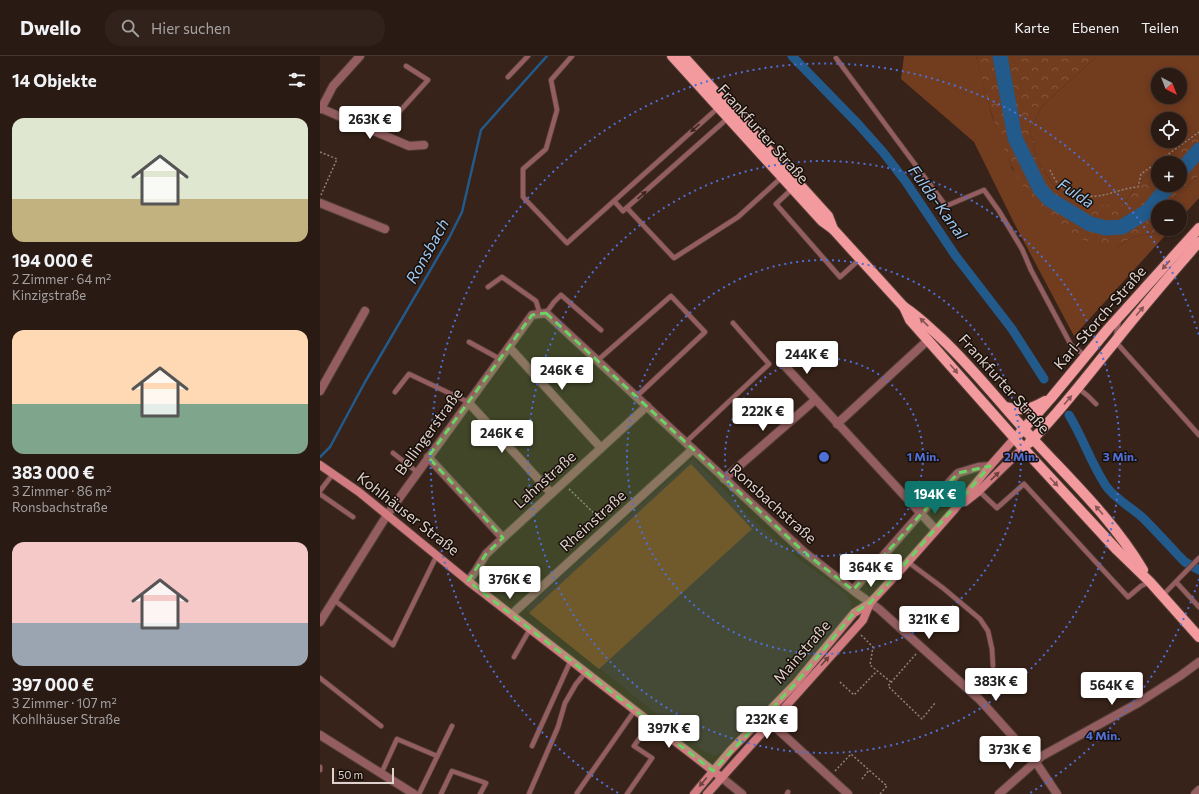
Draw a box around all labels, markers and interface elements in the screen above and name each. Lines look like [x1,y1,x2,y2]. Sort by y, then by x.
search box [105,10,385,46]
text: Dwello [20,16,81,39]
icon: search [119,17,141,39]
text: Hier suchen [151,19,231,37]
text: Karte [1014,19,1050,36]
text: Ebenen [1072,19,1119,36]
text: Teilen [1141,19,1179,36]
north arrow [1151,68,1187,104]
map controls [1151,68,1187,236]
icon: filters [286,69,308,91]
text: 14 Objekte [12,70,97,91]
street label: Frankfurter Straße [714,80,813,187]
pin: 263K € [337,106,403,140]
text: 263K € [348,111,392,127]
button: locate [1151,112,1187,148]
one-way arrow [691,123,700,132]
icon: home [124,144,196,216]
button: + [1151,156,1187,192]
water label: Fulda-Kanal [905,161,972,243]
water label: Fulda [1055,174,1098,211]
one-way arrow [636,190,647,199]
button: − [1151,200,1187,236]
water label: Ronsbach [401,215,452,286]
text: 194 000 € [12,250,93,271]
one-way arrow [1161,260,1170,270]
street label: Karl-Storch-Straße [1049,262,1149,373]
text: 2 Zimmer · 64 m² [12,271,111,287]
text: Kinzigstraße [12,287,86,303]
one-way arrow [1136,306,1145,317]
one-way arrow [919,318,929,327]
street label: Frankfurter Straße [955,330,1054,437]
pin: 244K € [774,341,840,375]
text: 244K € [785,346,829,362]
icon: home [124,356,196,428]
pin: 246K € [529,357,595,391]
text: 246K € [540,362,584,378]
one-way arrow [949,364,958,375]
street label: Bellingerstraße [391,384,466,478]
one-way arrow [1064,395,1073,405]
pin: 222K € [730,398,796,432]
text: 222K € [742,403,784,419]
pin: 246K € [469,420,535,454]
text: 246K € [480,425,524,441]
street label: Lahnstraße [510,447,579,512]
text: 1 Min. [907,449,939,463]
text: 2 Min. [1004,449,1038,463]
text: 3 Min. [1103,449,1137,463]
centre of rings [817,450,831,464]
street label: Ronsbachstraße [727,460,821,547]
text: 383 000 € [12,462,95,483]
street label: Kohlhäuser Straße [354,468,463,559]
one-way arrow [990,471,1000,481]
one-way arrow [1049,476,1058,487]
pin: 194K € [902,481,968,515]
text: 3 Zimmer · 86 m² [12,483,112,499]
street label: Rheinstraße [556,486,629,555]
text: 194K € [914,486,956,502]
text: Ronsbachstraße [12,499,108,515]
one-way arrow [1095,505,1104,515]
pin: 364K € [838,554,904,588]
text: 364K € [849,559,893,575]
pin: 376K € [477,566,543,600]
icon: home [124,568,196,640]
text: 376K € [488,571,532,587]
pin: 321K € [896,606,962,640]
text: 321K € [908,611,950,627]
street label: Mainstraße [769,616,834,687]
one-way arrow [820,657,829,666]
pin: 383K € [963,668,1029,702]
pin: 564K € [1079,672,1145,706]
text: 383K € [974,673,1018,689]
text: 397 000 € [12,674,94,695]
text: 564K € [1090,677,1134,693]
text: 3 Zimmer · 107 m² [12,695,117,711]
pin: 232K € [734,706,800,740]
text: Kohlhäuser Straße [12,711,120,727]
text: 232K € [745,711,789,727]
pin: 397K € [636,715,702,749]
text: 397K € [647,720,691,736]
text: 4 Min. [1086,728,1120,742]
pin: 373K € [977,736,1043,770]
text: 373K € [989,741,1031,757]
scale bar [332,766,394,785]
text: 50 m [338,768,363,781]
one-way arrow [698,777,707,788]

